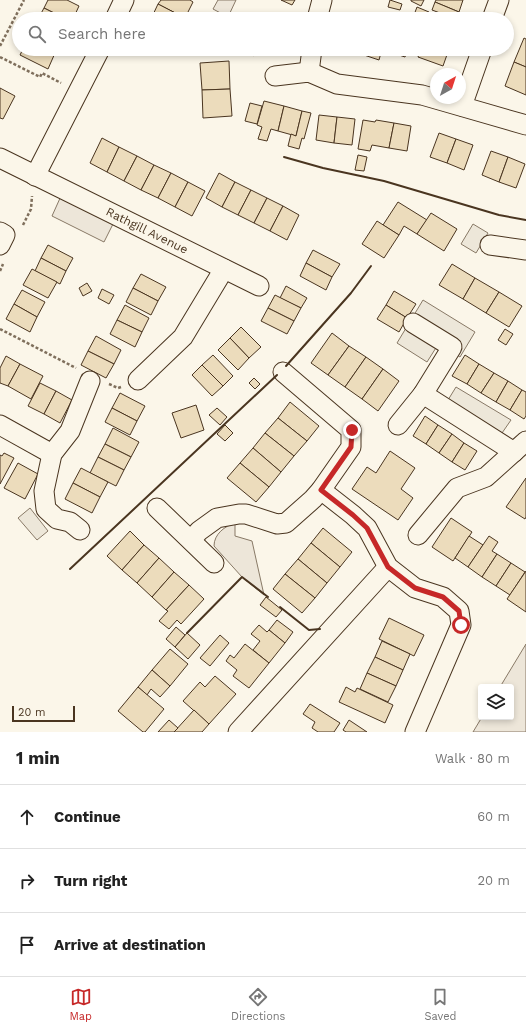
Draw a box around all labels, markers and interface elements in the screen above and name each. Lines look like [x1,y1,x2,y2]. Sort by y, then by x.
search box [12,12,514,56]
icon: search [26,23,48,45]
text: Search here [58,25,146,43]
north arrow [430,68,466,104]
street label: Rathgill Avenue [104,205,190,257]
route end [343,421,361,439]
route start [452,616,470,634]
map controls [478,684,514,720]
button: layers [478,684,514,720]
scale bar [12,704,75,723]
text: 20 m [18,706,46,719]
text: 1 min [16,748,60,768]
text: Walk · 80 m [435,751,510,766]
icon: ahead [16,806,38,828]
text: Continue [54,808,121,826]
text: 60 m [477,809,510,824]
icon: right [16,870,38,892]
text: Turn right [54,872,127,890]
text: 20 m [478,873,510,888]
icon: arrive [16,934,38,956]
text: Arrive at destination [54,936,206,954]
tab: Map [70,986,92,1023]
tab: Directions [231,986,285,1023]
tab: Saved [424,986,456,1023]

